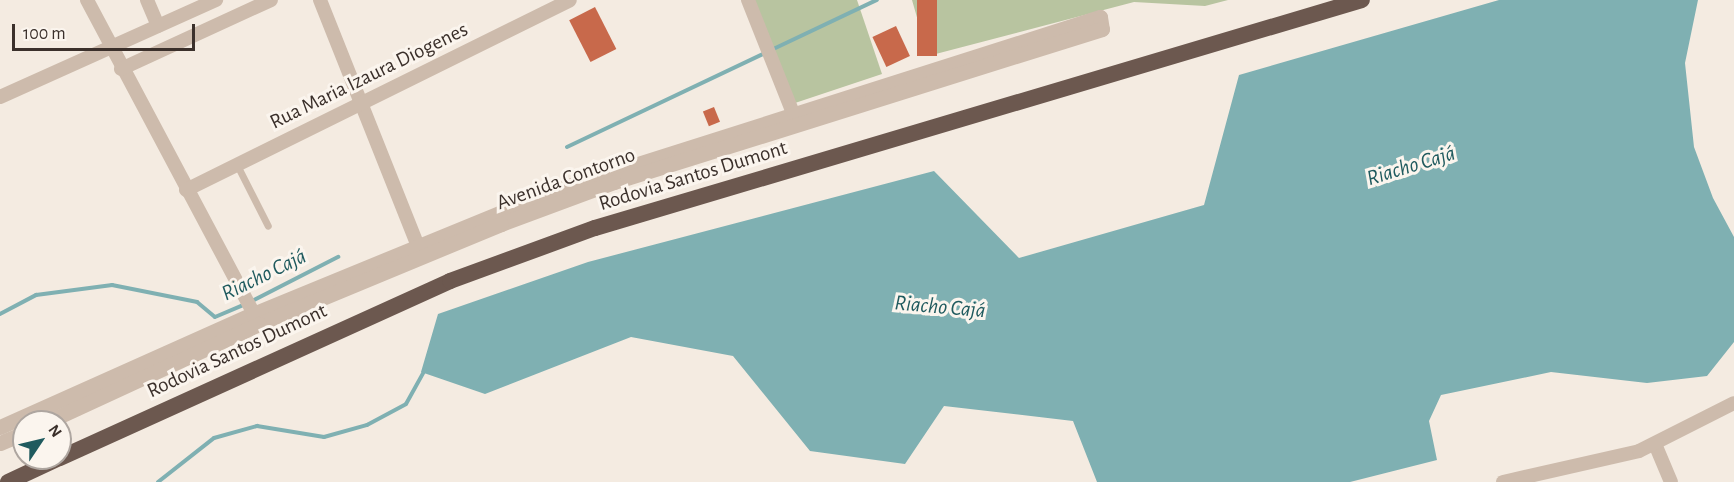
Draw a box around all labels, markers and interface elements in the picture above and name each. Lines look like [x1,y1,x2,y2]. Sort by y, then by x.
scale bar [15,12,198,50]
street label: Rua Maria Izaura Diogenes [266,17,472,135]
text: 100 m [23,25,66,43]
street label: Rodovia Santos Dumont [596,135,790,217]
water label: Riacho Cajá [1364,140,1458,192]
street label: Avenida Contorno [493,142,639,216]
water label: Riacho Cajá [217,243,311,307]
water label: Riacho Cajá [893,290,987,324]
street label: Rodovia Santos Dumont [143,298,331,404]
north arrow [12,410,72,470]
text: N [45,422,65,440]

